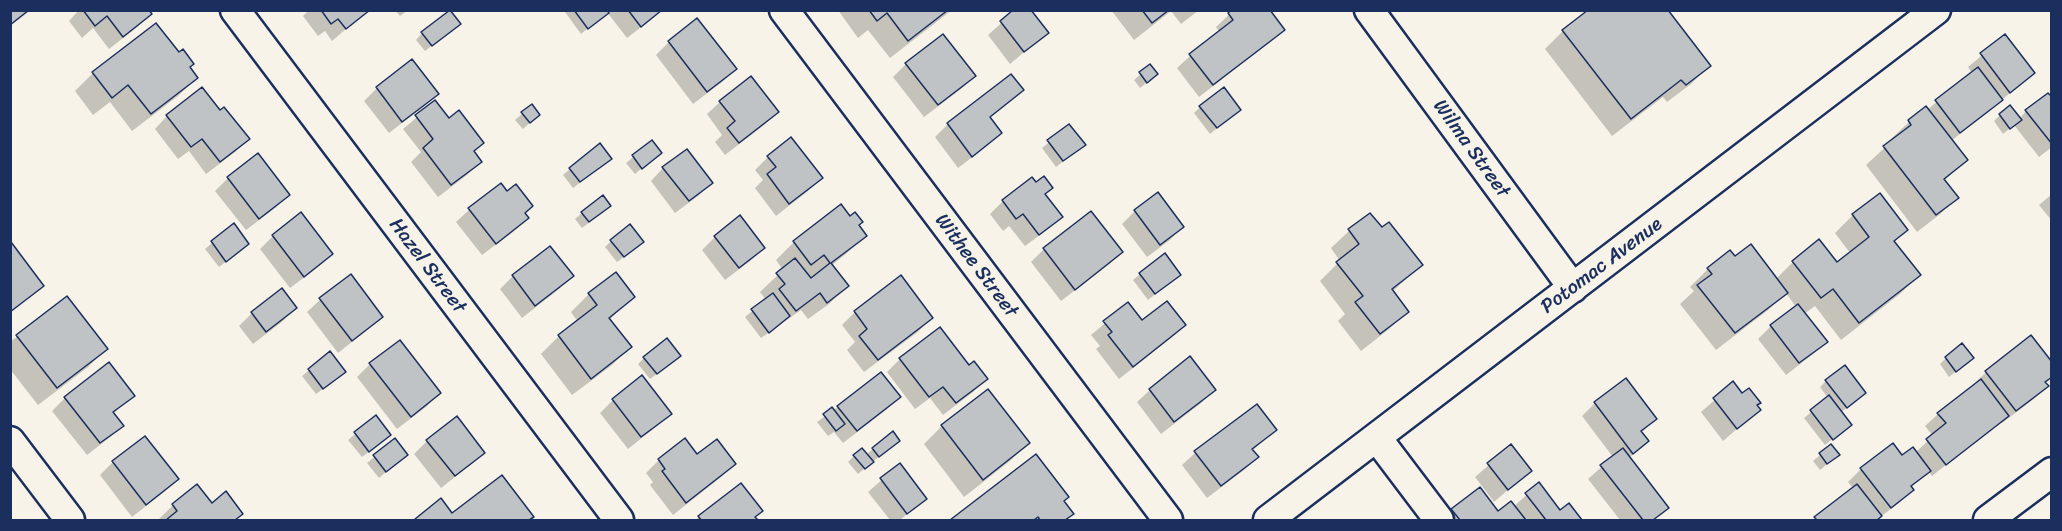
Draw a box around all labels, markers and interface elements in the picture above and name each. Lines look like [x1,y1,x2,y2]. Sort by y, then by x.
street label: Wilma Street [1427,95,1515,203]
street label: Withee Street [929,210,1023,322]
street label: Potomac Avenue [1537,213,1667,319]
street label: Hazel Street [383,214,471,318]

